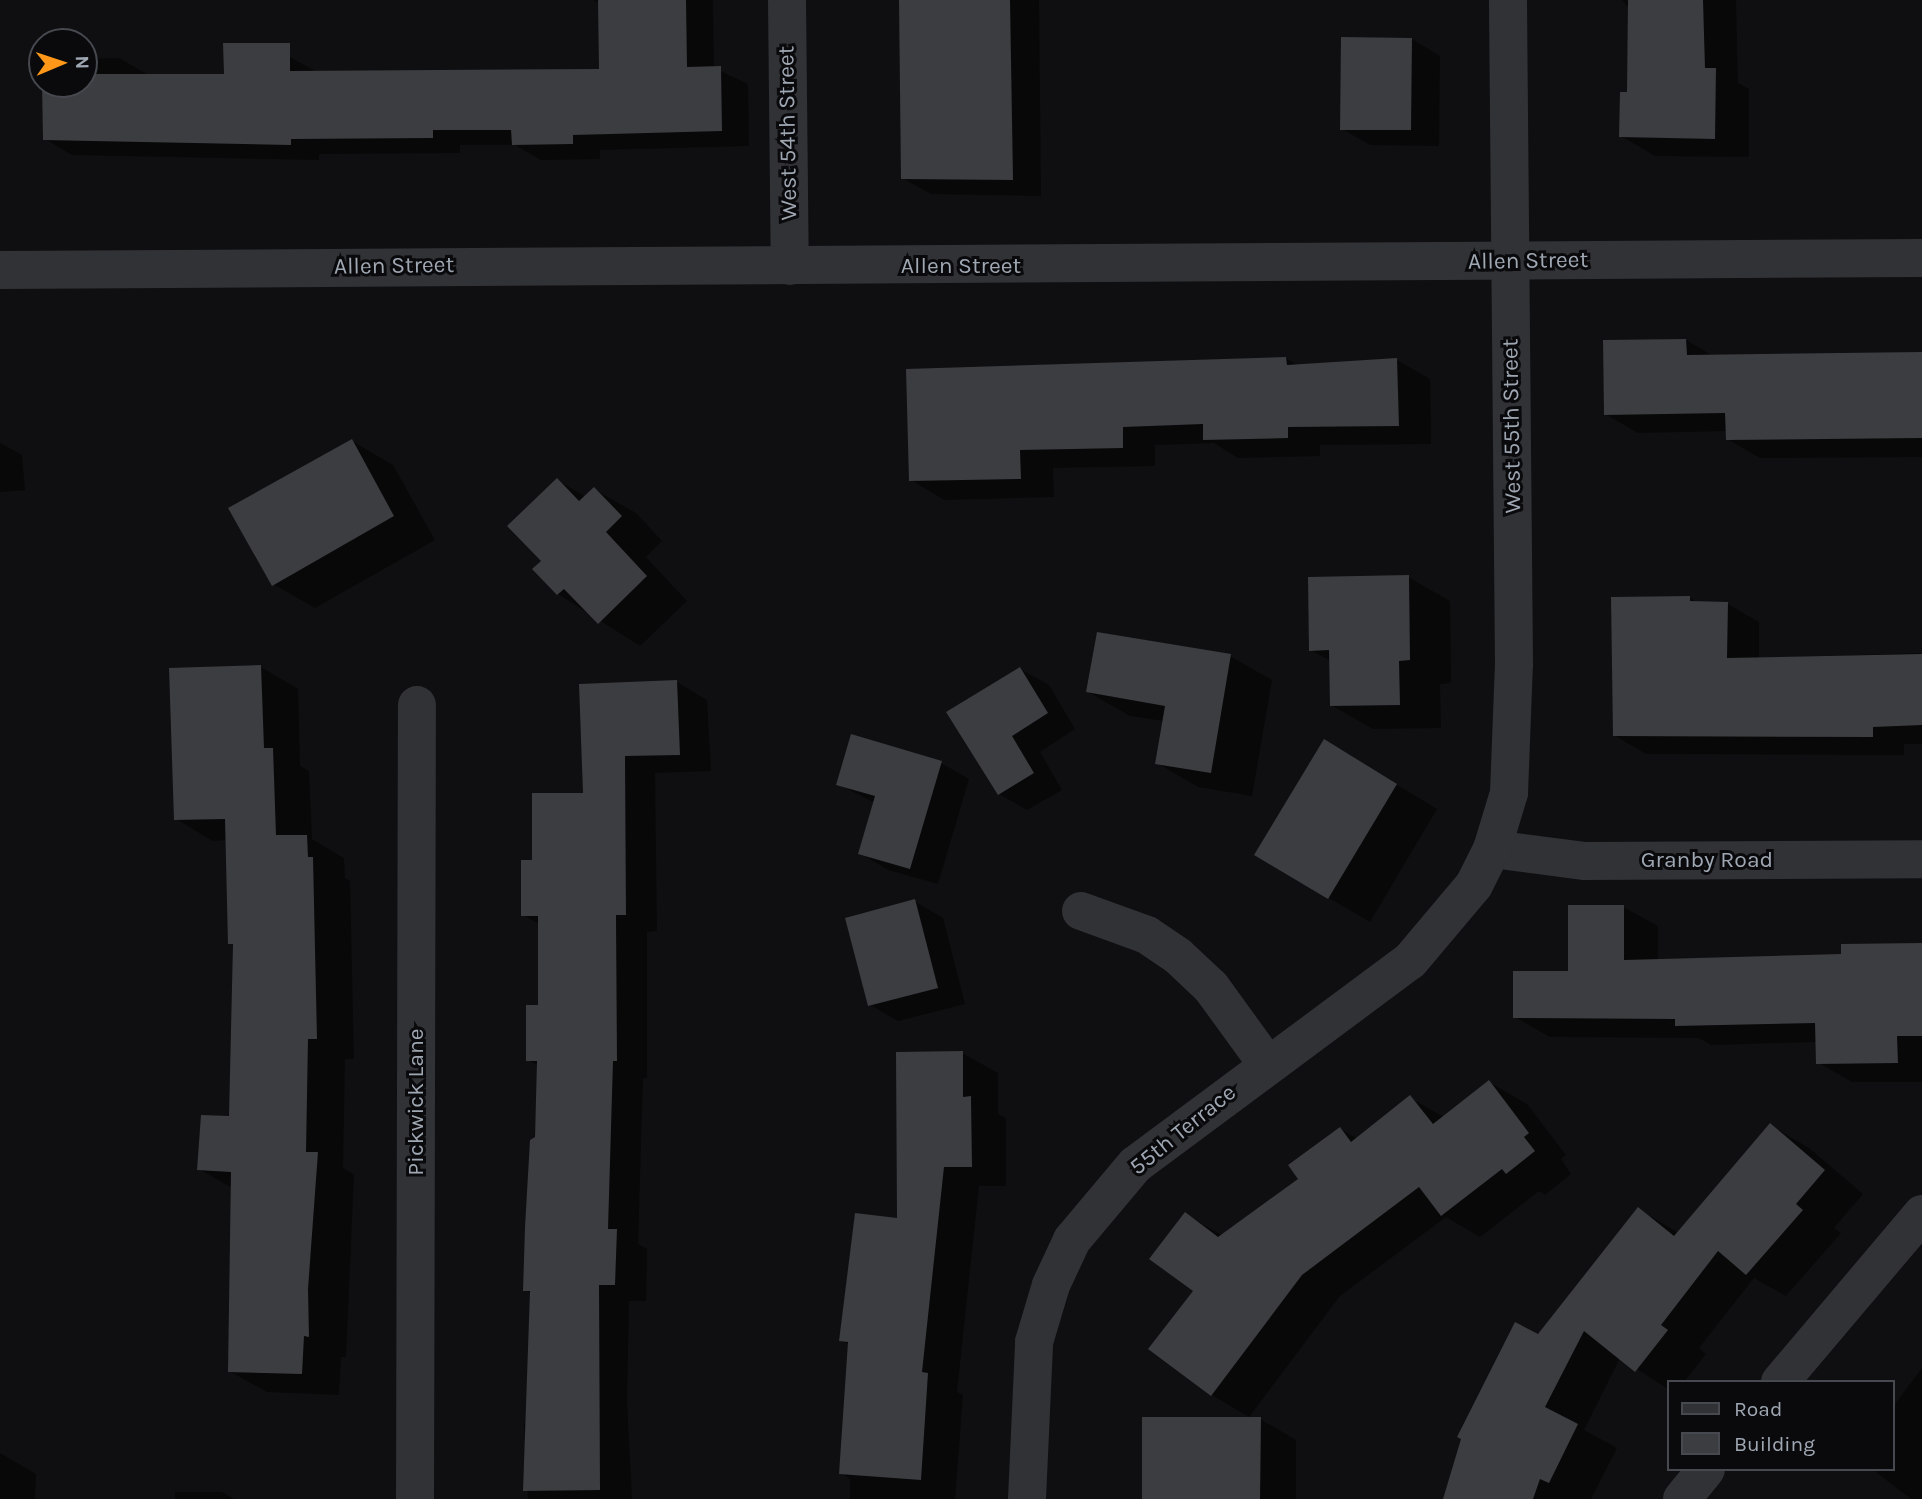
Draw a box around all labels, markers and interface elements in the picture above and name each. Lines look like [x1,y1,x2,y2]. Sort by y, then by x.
north arrow [28,28,98,98]
street label: West 54th Street [773,45,803,221]
text: N [71,55,93,70]
street label: Allen Street [1468,246,1588,276]
street label: Allen Street [334,251,454,281]
street label: Allen Street [901,252,1021,280]
street label: West 55th Street [1497,338,1527,514]
street label: Granby Road [1641,846,1773,874]
street label: Pickwick Lane [402,1028,430,1176]
street label: 55th Terrace [1124,1079,1242,1181]
legend [1666,1380,1894,1471]
text: Road [1734,1397,1782,1421]
text: Building [1734,1432,1815,1456]

